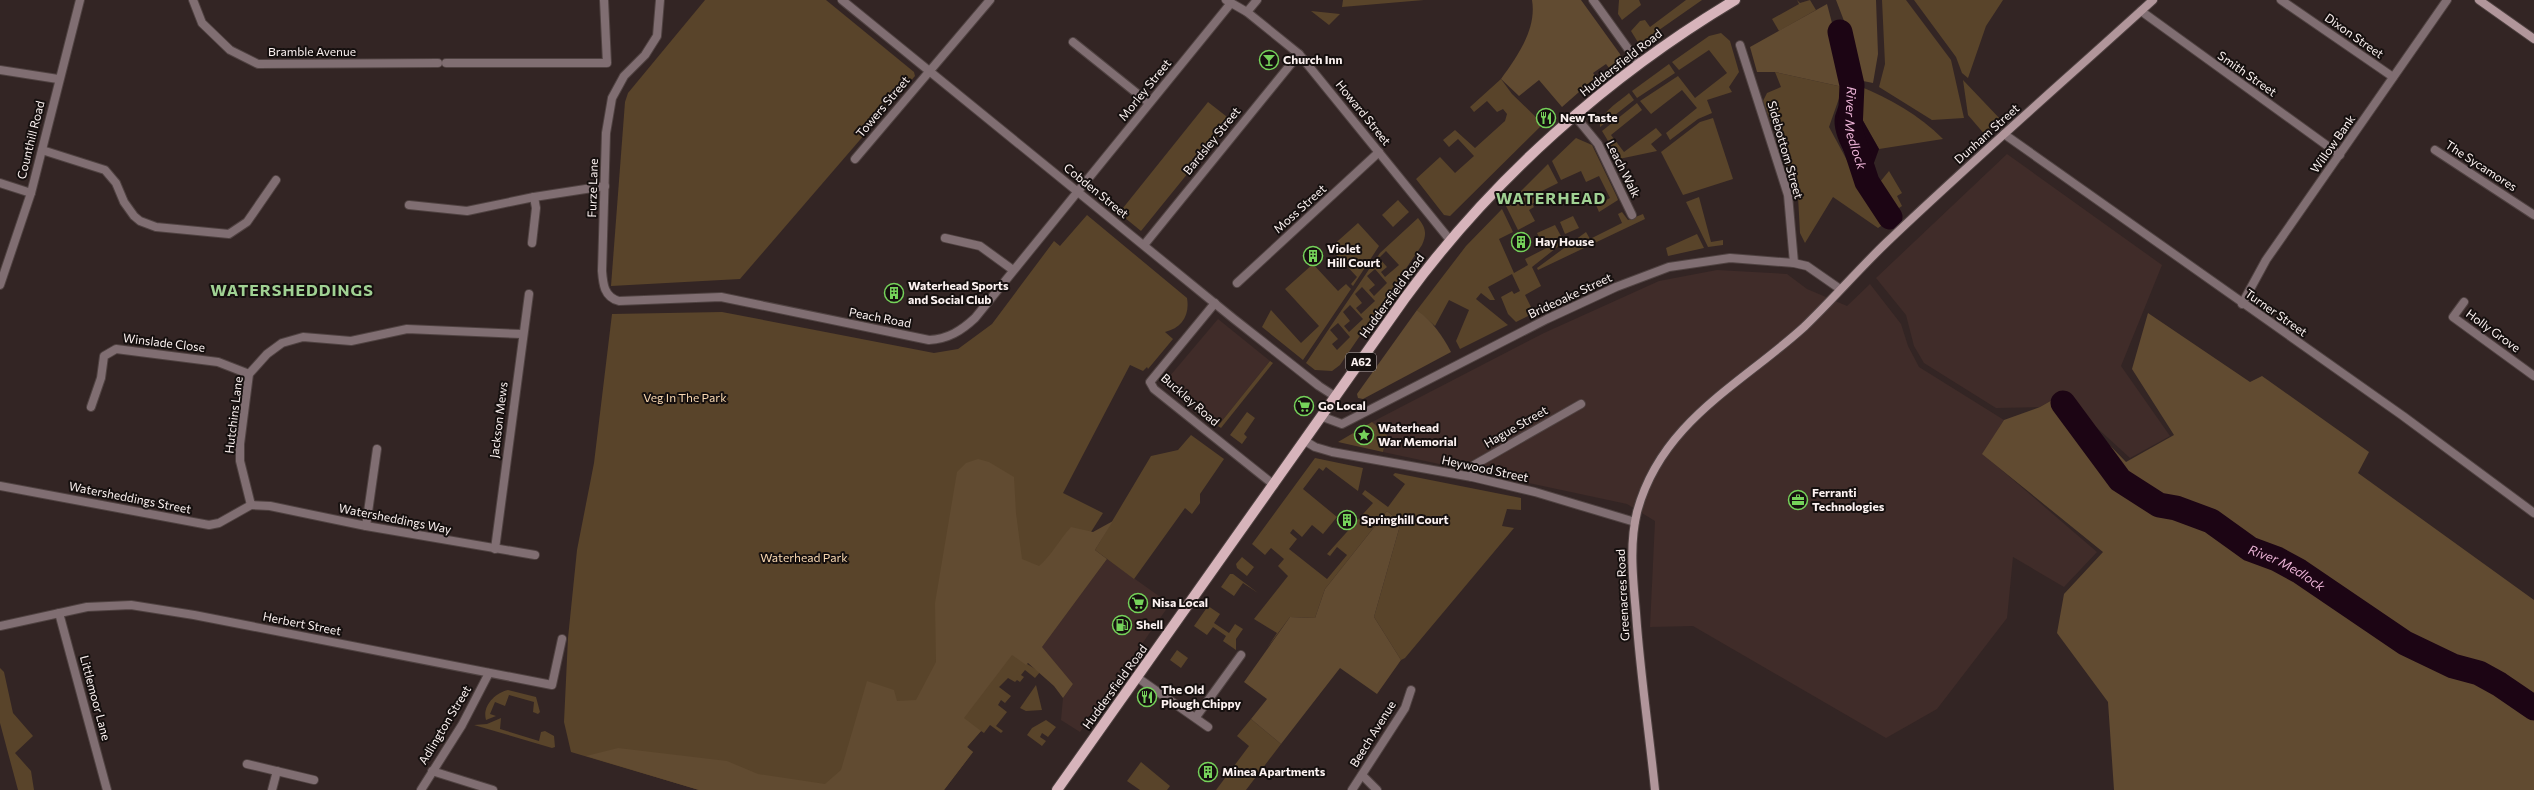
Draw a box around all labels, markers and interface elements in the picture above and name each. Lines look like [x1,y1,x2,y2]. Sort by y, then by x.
street label: Dixon Street [2323,10,2387,61]
street label: Huddersfield Road [1577,26,1664,99]
street label: Bramble Avenue [268,44,356,58]
street label: Smith Street [2215,48,2280,99]
bar icon: Church Inn [1258,49,1280,71]
place label: Church Inn [1283,52,1343,66]
street label: Morley Street [1115,56,1173,123]
street label: Towers Street [853,73,912,140]
street label: Howard Street [1333,77,1394,148]
water label: River Medlock [1842,86,1871,172]
street label: Counthill Road [14,99,47,180]
street label: Sidebottom Street [1765,99,1807,200]
street label: Dunham Street [1951,100,2022,166]
street label: Bardsley Street [1180,104,1243,177]
restaurant icon: New Taste [1535,107,1557,129]
place label: New Taste [1560,110,1618,124]
street label: Willow Bank [2307,111,2358,175]
street label: The Sycamores [2443,137,2520,193]
street label: Leach Walk [1604,138,1644,200]
street label: Furze Lane [584,158,600,218]
street label: Cobden Street [1062,160,1132,221]
street label: Moss Street [1270,181,1328,235]
district label: WATERHEAD [1496,188,1606,207]
building icon: Hay House [1510,231,1532,253]
place label: Hay House [1535,234,1594,248]
place label: Violet Hill Court [1327,241,1380,269]
building icon: Violet Hill Court [1302,245,1324,267]
street label: Huddersfield Road [1356,251,1426,340]
street label: Brideoake Street [1525,269,1614,321]
place label: Waterhead Sports and Social Club [908,278,1009,306]
district label: WATERSHEDDINGS [210,280,374,299]
building icon: Waterhead Sports and Social Club [883,282,905,304]
street label: Turner Street [2243,286,2310,339]
street label: Peach Road [848,304,913,330]
street label: Holly Grove [2464,306,2523,354]
street label: Winslade Close [122,330,206,354]
road number: A62 [1346,353,1376,371]
street label: Buckley Road [1159,370,1223,428]
street label: Hutchins Lane [221,376,245,454]
street label: Jackson Mews [486,381,511,459]
park label: Veg In The Park [643,390,727,404]
supermarket icon: Go Local [1293,395,1315,417]
place label: Go Local [1318,398,1366,412]
street label: Hague Street [1481,402,1550,450]
place label: Waterhead War Memorial [1378,420,1457,448]
place icon: Waterhead War Memorial [1353,424,1375,446]
street label: Heywood Street [1441,452,1530,484]
street label: Watersheddings Street [68,478,193,516]
place label: Ferranti Technologies [1812,485,1885,513]
office icon: Ferranti Technologies [1787,489,1809,511]
street label: Watersheddings Way [338,500,453,536]
building icon: Springhill Court [1336,509,1358,531]
place label: Springhill Court [1361,512,1449,526]
water label: River Medlock [2246,541,2329,595]
street label: Greenacres Road [1613,549,1631,641]
park label: Waterhead Park [760,550,848,564]
supermarket icon: Nisa Local [1127,592,1149,614]
place label: Nisa Local [1152,595,1208,609]
street label: Herbert Street [262,609,343,637]
fuel station icon: Shell [1111,614,1133,636]
place label: Shell [1136,617,1163,631]
street label: Huddersfield Road [1079,642,1149,731]
street label: Littlemoor Lane [78,654,114,742]
street label: Adlington Street [415,682,473,766]
place label: The Old Plough Chippy [1161,682,1241,710]
restaurant icon: The Old Plough Chippy [1136,686,1158,708]
street label: Beech Avenue [1346,698,1398,769]
building icon: Minea Apartments [1197,761,1219,783]
place label: Minea Apartments [1222,764,1326,778]

